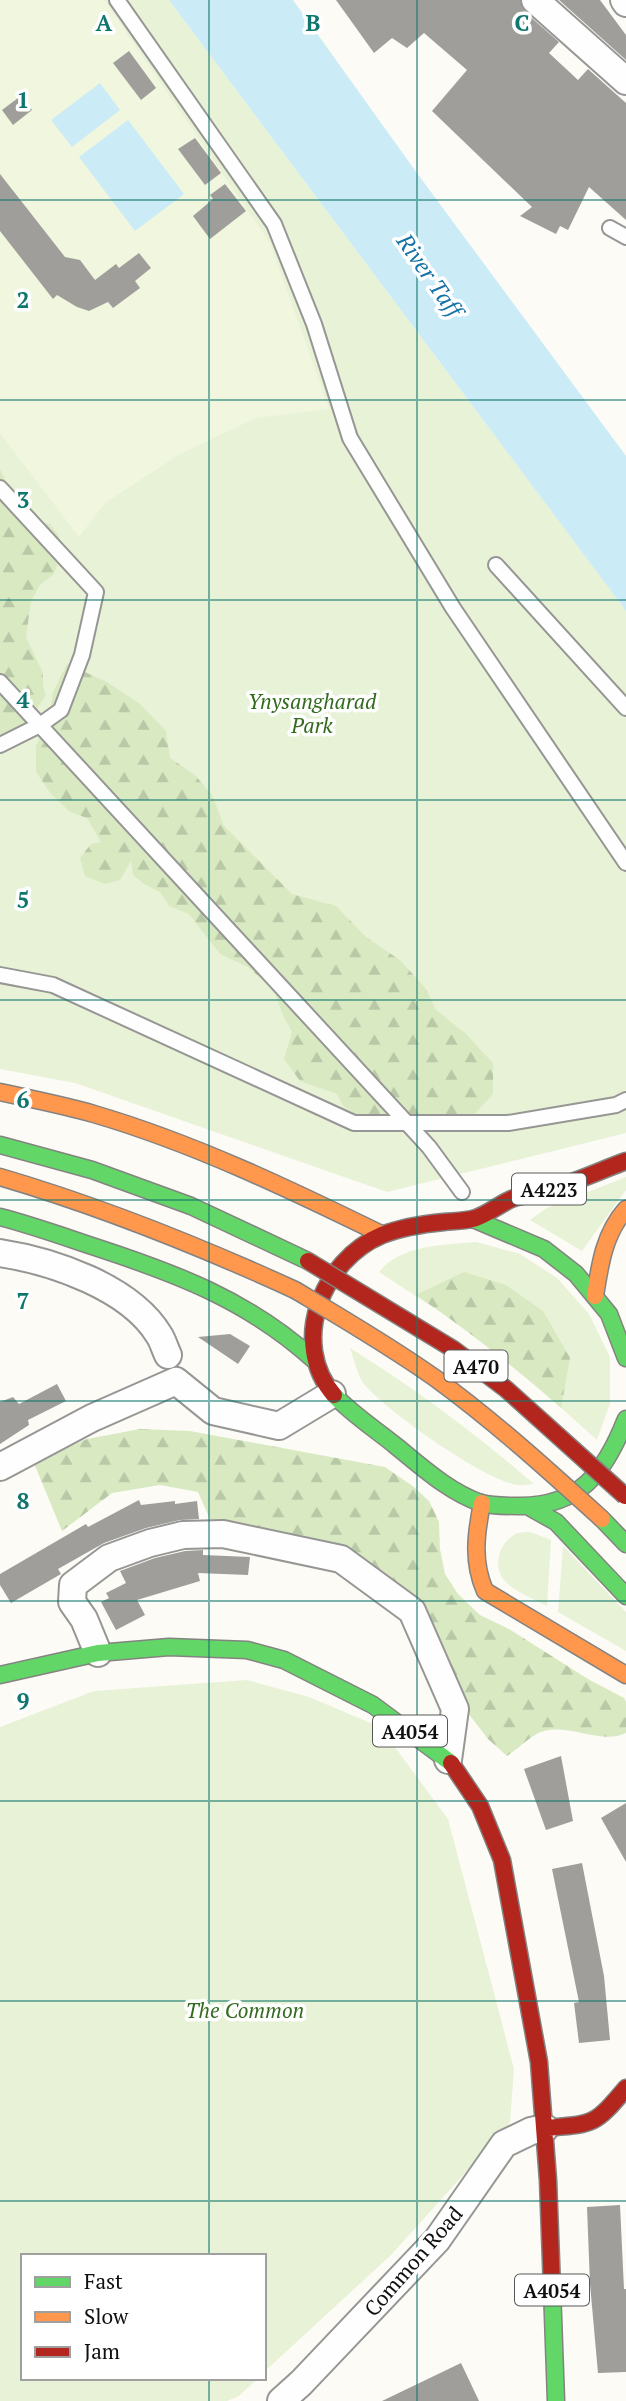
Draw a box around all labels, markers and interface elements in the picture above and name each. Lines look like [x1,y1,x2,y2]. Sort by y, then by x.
text: A [96,7,113,38]
text: B [306,7,321,38]
text: C [515,7,530,38]
text: 1 [17,84,30,115]
water label: River Taff [390,226,472,326]
text: 2 [17,284,30,315]
text: 3 [17,484,30,515]
text: 4 [17,684,30,715]
park label: Ynysangharad Park [248,687,377,739]
text: 5 [17,884,30,915]
text: 6 [17,1084,30,1115]
road number: A4223 [512,1174,586,1204]
text: 7 [17,1285,30,1316]
road number: A470 [444,1350,508,1382]
text: 8 [17,1485,30,1516]
text: 9 [17,1685,30,1716]
road number: A4054 [373,1716,447,1746]
park label: The Common [186,1996,304,2024]
street label: Common Road [358,2200,469,2322]
legend [21,2254,266,2380]
text: Fast [84,2267,123,2295]
road number: A4054 [515,2274,589,2306]
text: Slow [84,2302,129,2330]
text: Jam [84,2337,120,2365]

